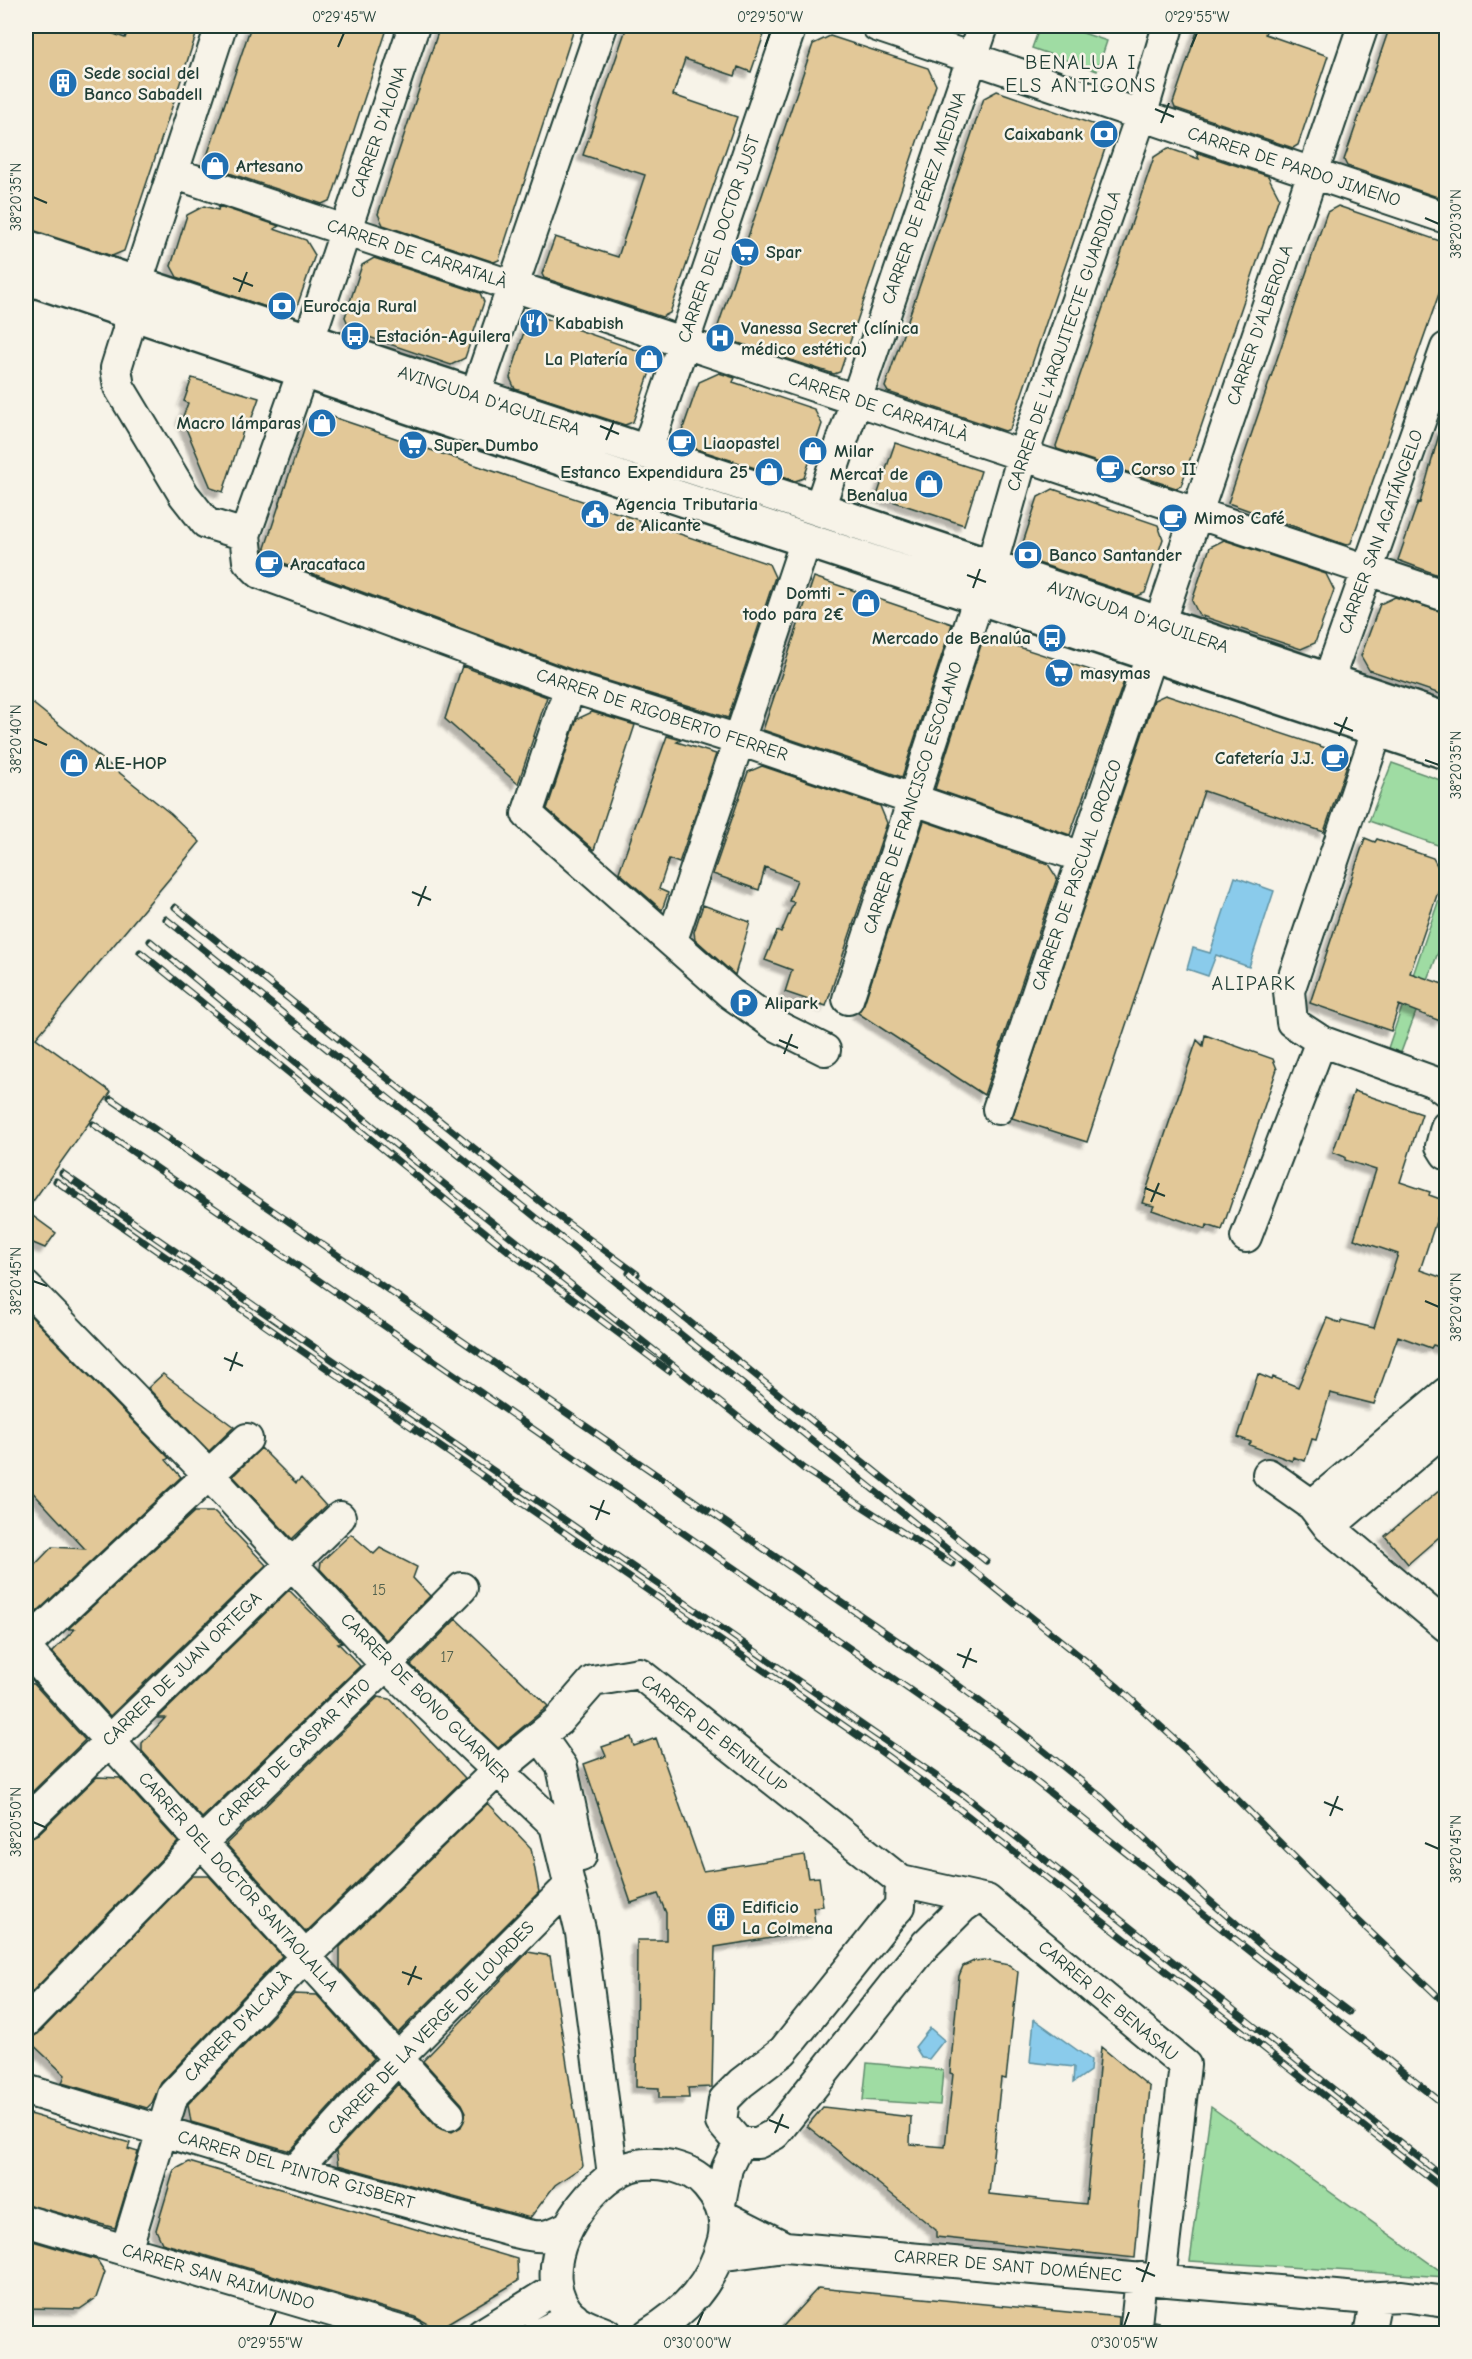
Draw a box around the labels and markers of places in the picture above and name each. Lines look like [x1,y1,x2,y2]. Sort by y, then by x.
place label: Sede social del Banco Sabadell [84,63,202,105]
building icon: Sede social del Banco Sabadell [47,67,79,99]
bank icon: Caixabank [1088,118,1120,150]
place label: Caixabank [1004,124,1083,145]
shop icon: Artesano [199,150,231,182]
place label: Artesano [236,156,303,177]
supermarket icon: Spar [729,236,761,268]
place label: Spar [766,242,802,263]
bank icon: Eurocaja Rural [266,290,298,322]
place label: Eurocaja Rural [303,296,417,317]
restaurant icon: Kababish [518,307,550,339]
place label: Kababish [555,313,624,334]
place label: Vanessa Secret (clínica médico estética) [741,318,919,360]
bus stop icon: Estación-Aguilera [339,320,371,352]
hospital icon: Vanessa Secret (clínica médico estética) [704,322,736,354]
place label: Estación-Aguilera [376,326,511,347]
shop icon: La Platería [633,343,665,375]
place label: La Platería [545,349,628,370]
shop icon: Macro lámparas [306,407,338,439]
place label: Macro lámparas [176,413,301,434]
cafe icon: Liaopastel [666,427,698,459]
supermarket icon: Super Dumbo [397,429,429,461]
place label: Liaopastel [703,433,780,454]
place label: Super Dumbo [434,435,539,456]
shop icon: Milar [797,435,829,467]
place label: Milar [834,441,874,462]
cafe icon: Corso II [1094,453,1126,485]
shop icon: Estanco Expendidura 25 [753,456,785,488]
place label: Corso II [1131,459,1196,480]
place label: Estanco Expendidura 25 [560,462,748,483]
place label: Mercat de Benalua [830,464,908,506]
shop icon: Mercat de Benalua [913,468,945,500]
place label: Agencia Tributaria de Alicante [616,494,758,536]
public building icon: Agencia Tributaria de Alicante [579,498,611,530]
cafe icon: Mimos Café [1157,502,1189,534]
place label: Mimos Café [1194,508,1285,529]
bank icon: Banco Santander [1012,539,1044,571]
place label: Banco Santander [1049,545,1182,566]
cafe icon: Aracataca [253,548,285,580]
place label: Aracataca [290,554,366,575]
place label: Domti - todo para 2€ [742,583,845,625]
shop icon: Domti - todo para 2€ [850,587,882,619]
bus stop icon: Mercado de Benalúa [1036,622,1068,654]
place label: Mercado de Benalúa [872,628,1031,649]
supermarket icon: masymas [1043,657,1075,689]
place label: masymas [1080,663,1151,684]
cafe icon: Cafetería J.J. [1319,742,1351,774]
shop icon: ALE-HOP [58,747,90,779]
place label: Cafetería J.J. [1215,748,1314,769]
place label: ALE-HOP [95,753,167,774]
parking icon: Alipark [728,987,760,1019]
place label: Alipark [765,993,818,1014]
place label: Edificio La Colmena [742,1897,833,1939]
building icon: Edificio La Colmena [705,1901,737,1933]

